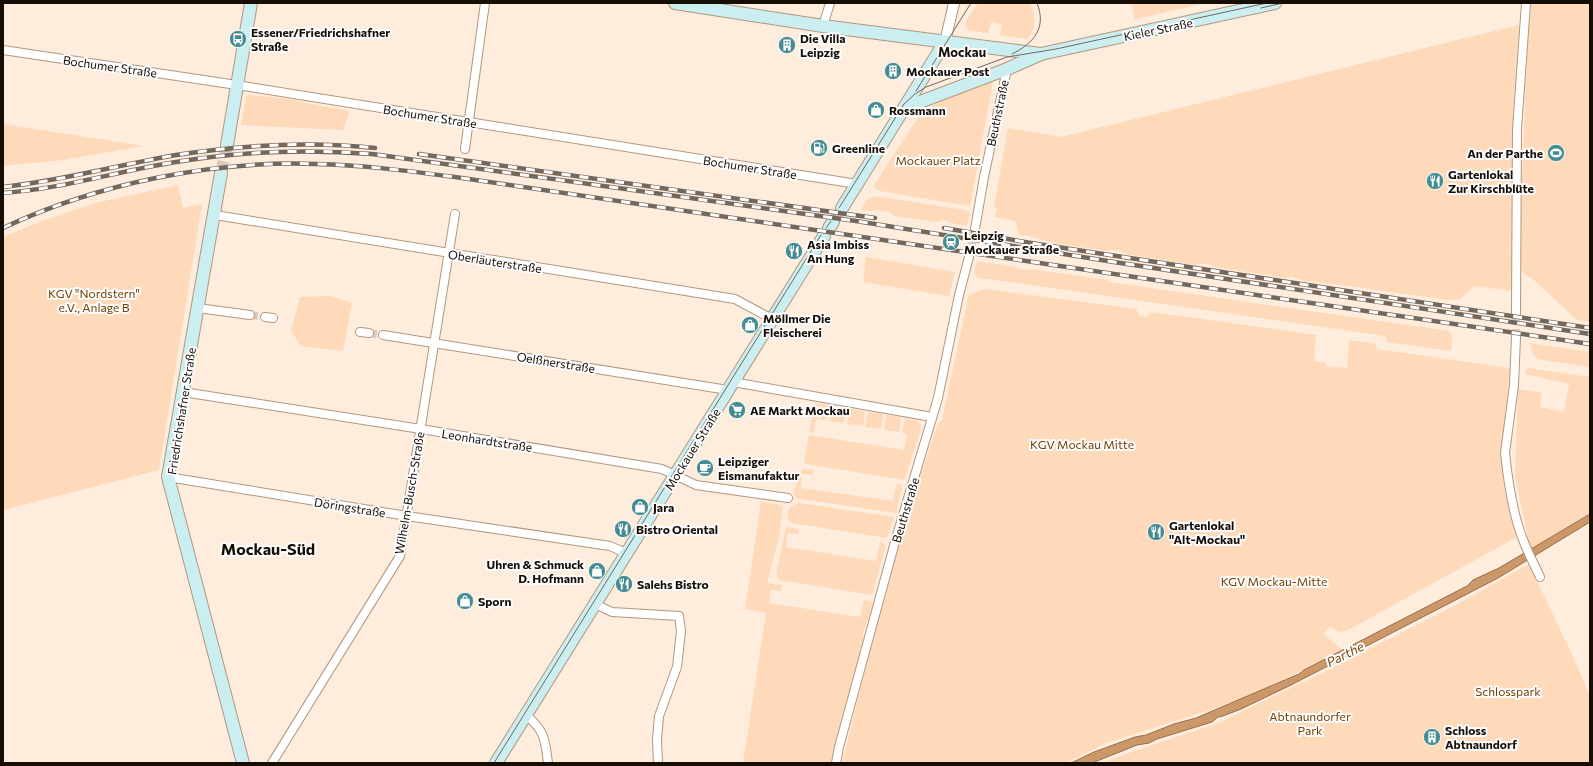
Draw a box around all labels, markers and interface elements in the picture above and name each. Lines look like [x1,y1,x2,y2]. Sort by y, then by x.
street label: Kieler Straße [1122,15,1194,43]
place label: Essener/Friedrichshafner Straße [251,25,390,53]
bus stop icon: Essener/Friedrichshafner Straße [228,29,248,49]
place label: Die Villa Leipzig [800,31,845,59]
building icon: Die Villa Leipzig [777,35,797,55]
district label: Mockau [938,44,986,60]
street label: Bochumer Straße [62,52,158,80]
building icon: Mockauer Post [883,61,903,81]
place label: Mockauer Post [906,64,989,78]
street label: Beuthstraße [983,79,1011,147]
shop icon: Rossmann [866,100,886,120]
street label: Bochumer Straße [382,102,478,130]
place label: Rossmann [889,103,946,117]
fuel station icon: Greenline [809,138,829,158]
place label: Greenline [832,141,885,155]
sports icon: An der Parthe [1546,143,1566,163]
place label: An der Parthe [1467,146,1543,160]
street label: Bochumer Straße [702,153,798,181]
park label: Mockauer Platz [895,153,981,167]
place label: Gartenlokal Zur Kirschblüte [1448,167,1534,195]
restaurant icon: Gartenlokal Zur Kirschblüte [1425,171,1445,191]
place label: Leipzig Mockauer Straße [964,228,1059,256]
station icon: Leipzig Mockauer Straße [941,232,961,252]
place label: Asia Imbiss An Hung [807,237,869,265]
restaurant icon: Asia Imbiss An Hung [784,241,804,261]
street label: Oberläuterstraße [447,247,543,275]
park label: KGV "Nordstern" e.V., Anlage B [48,286,140,314]
place label: Möllmer Die Fleischerei [763,311,831,339]
shop icon: Möllmer Die Fleischerei [740,315,760,335]
street label: Friedrichshafner Straße [164,346,198,476]
street label: Oelßnerstraße [516,349,596,375]
supermarket icon: AE Markt Mockau [727,400,747,420]
place label: AE Markt Mockau [750,403,850,417]
street label: Mockauer Straße [661,405,723,493]
street label: Leonhardtstraße [441,426,533,454]
street label: Wilhelm-Busch-Straße [391,431,427,555]
park label: KGV Mockau Mitte [1030,437,1134,451]
place label: Leipziger Eismanufaktur [718,454,800,482]
cafe icon: Leipziger Eismanufaktur [695,458,715,478]
street label: Beuthstraße [888,476,922,544]
street label: Döringstraße [313,494,387,520]
shop icon: Jara [630,497,650,517]
place label: Jara [653,500,674,515]
place label: Gartenlokal "Alt-Mockau" [1169,518,1245,546]
restaurant icon: Bistro Oriental [613,519,633,539]
place label: Bistro Oriental [636,522,718,536]
restaurant icon: Gartenlokal "Alt-Mockau" [1146,522,1166,542]
district label: Mockau-Süd [221,539,315,558]
place label: Uhren & Schmuck D. Hofmann [487,557,584,585]
shop icon: Uhren & Schmuck D. Hofmann [587,561,607,581]
restaurant icon: Salehs Bistro [614,574,634,594]
park label: KGV Mockau-Mitte [1221,574,1327,588]
place label: Salehs Bistro [637,577,709,591]
shop icon: Sporn [455,591,475,611]
place label: Sporn [478,594,511,608]
water label: Parthe [1324,638,1366,670]
park label: Schlosspark [1475,684,1541,698]
park label: Abtnaundorfer Park [1269,709,1351,737]
place label: Schloss Abtnaundorf [1445,723,1517,751]
building icon: Schloss Abtnaundorf [1422,727,1442,747]

